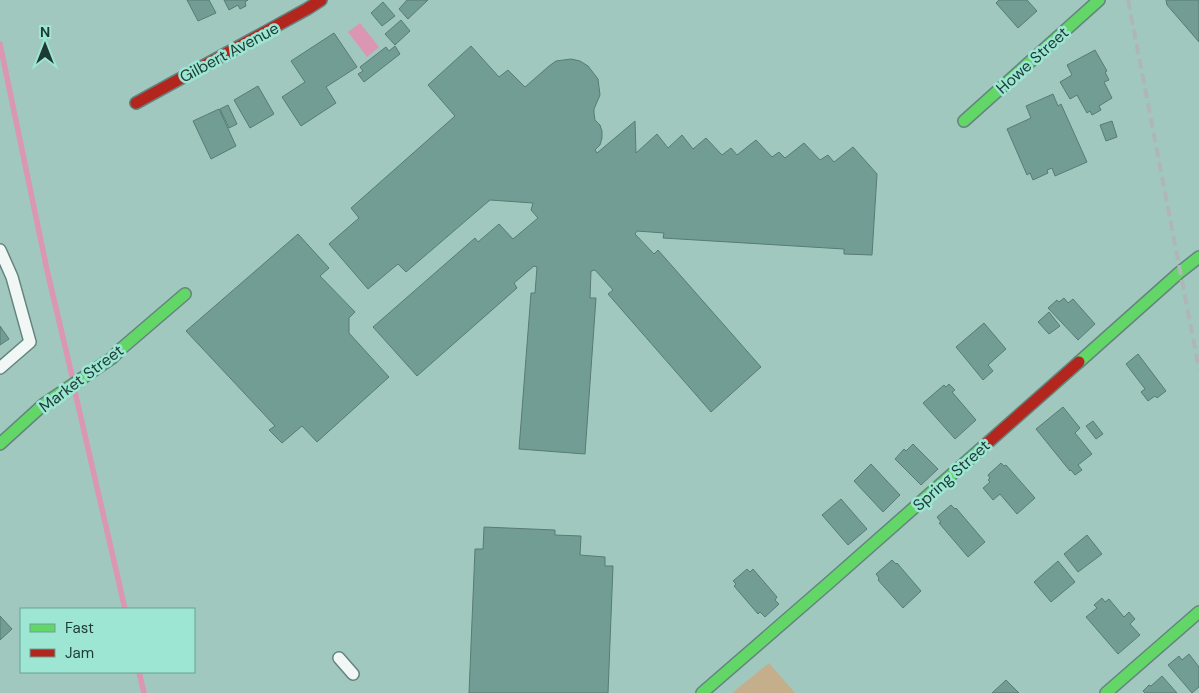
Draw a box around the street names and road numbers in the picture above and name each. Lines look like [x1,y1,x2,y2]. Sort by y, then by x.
street label: Gilbert Avenue [176,17,282,87]
street label: Howe Street [992,22,1073,99]
street label: Market Street [35,340,128,417]
street label: Spring Street [908,435,994,516]

